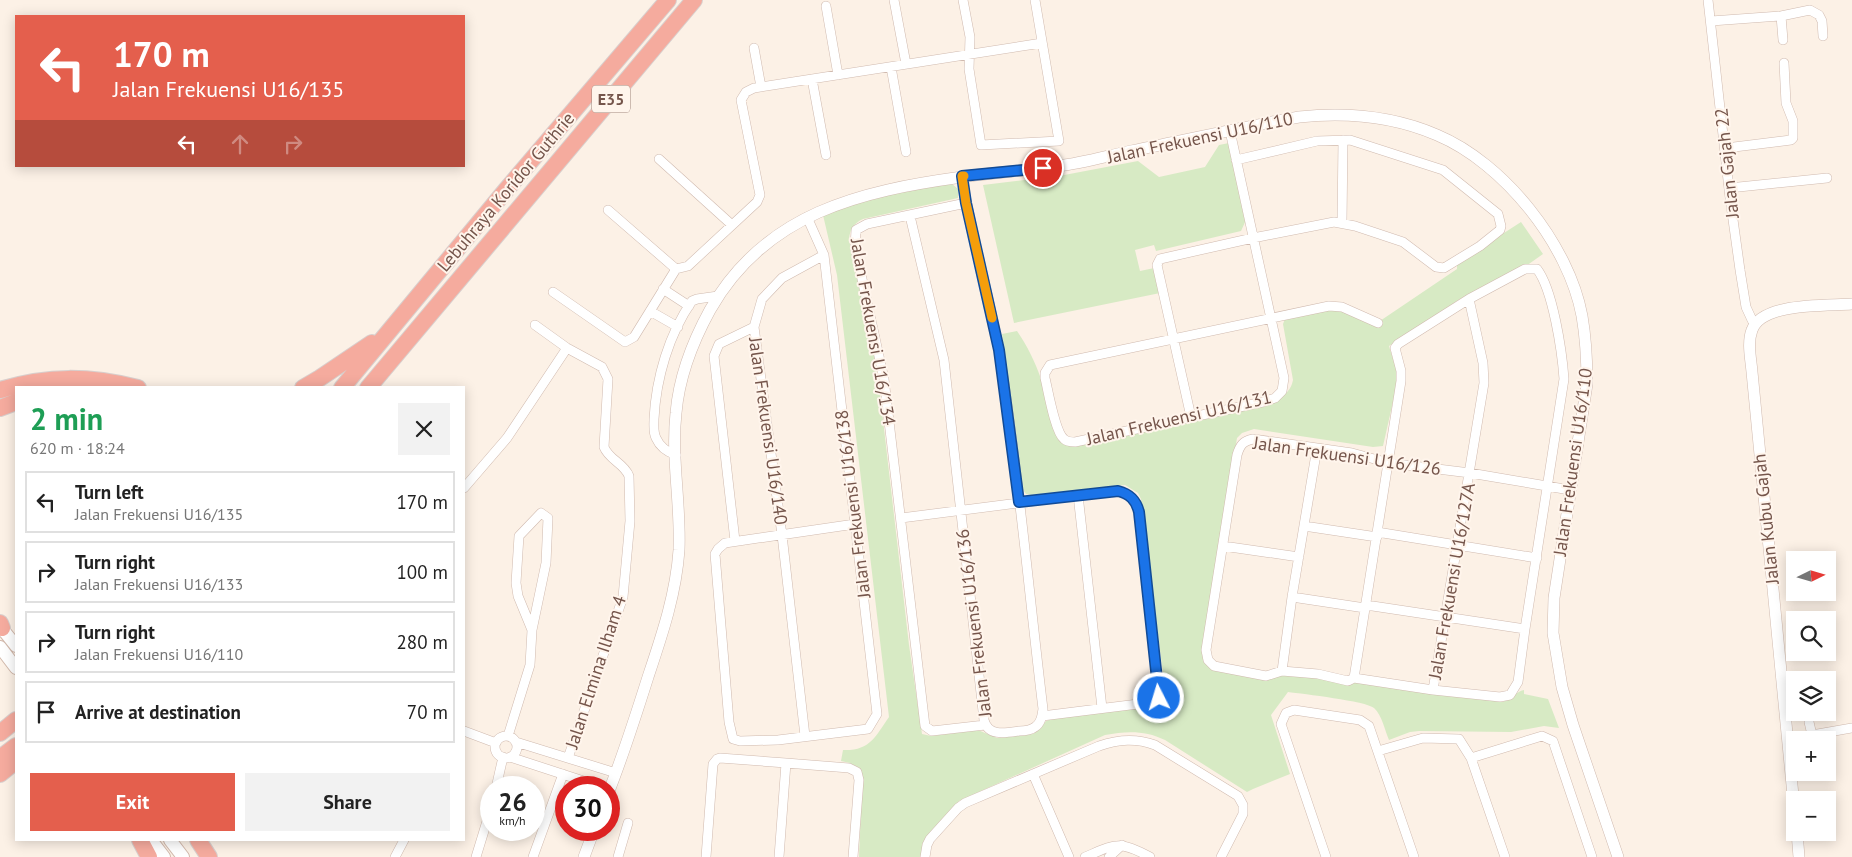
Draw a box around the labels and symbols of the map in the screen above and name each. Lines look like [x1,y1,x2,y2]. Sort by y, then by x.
road number: E35 [592,86,630,112]
street label: Lebuhraya Koridor Guthrie [432,107,579,276]
street label: Jalan Frekuensi U16/110 [1104,107,1295,169]
street label: Jalan Gajah 22 [1709,107,1744,220]
pin [1022,147,1064,189]
street label: Jalan Frekuensi U16/134 [846,236,901,427]
street label: Jalan Frekuensi U16/140 [744,335,793,526]
street label: Jalan Frekuensi U16/110 [1548,366,1597,558]
street label: Jalan Frekuensi U16/131 [1083,385,1274,450]
street label: Jalan Frekuensi U16/138 [830,409,876,600]
street label: Jalan Frekuensi U16/126 [1251,431,1442,480]
street label: Jalan Kubu Gajah [1747,453,1784,586]
street label: Jalan Frekuensi U16/127A [1423,481,1480,682]
street label: Jalan Frekuensi U16/136 [951,528,997,719]
north arrow [1786,551,1836,601]
street label: Jalan Elmina Ilham 4 [560,592,631,752]
position arrow [1132,671,1184,723]
speed limit sign: 30 [555,776,620,841]

